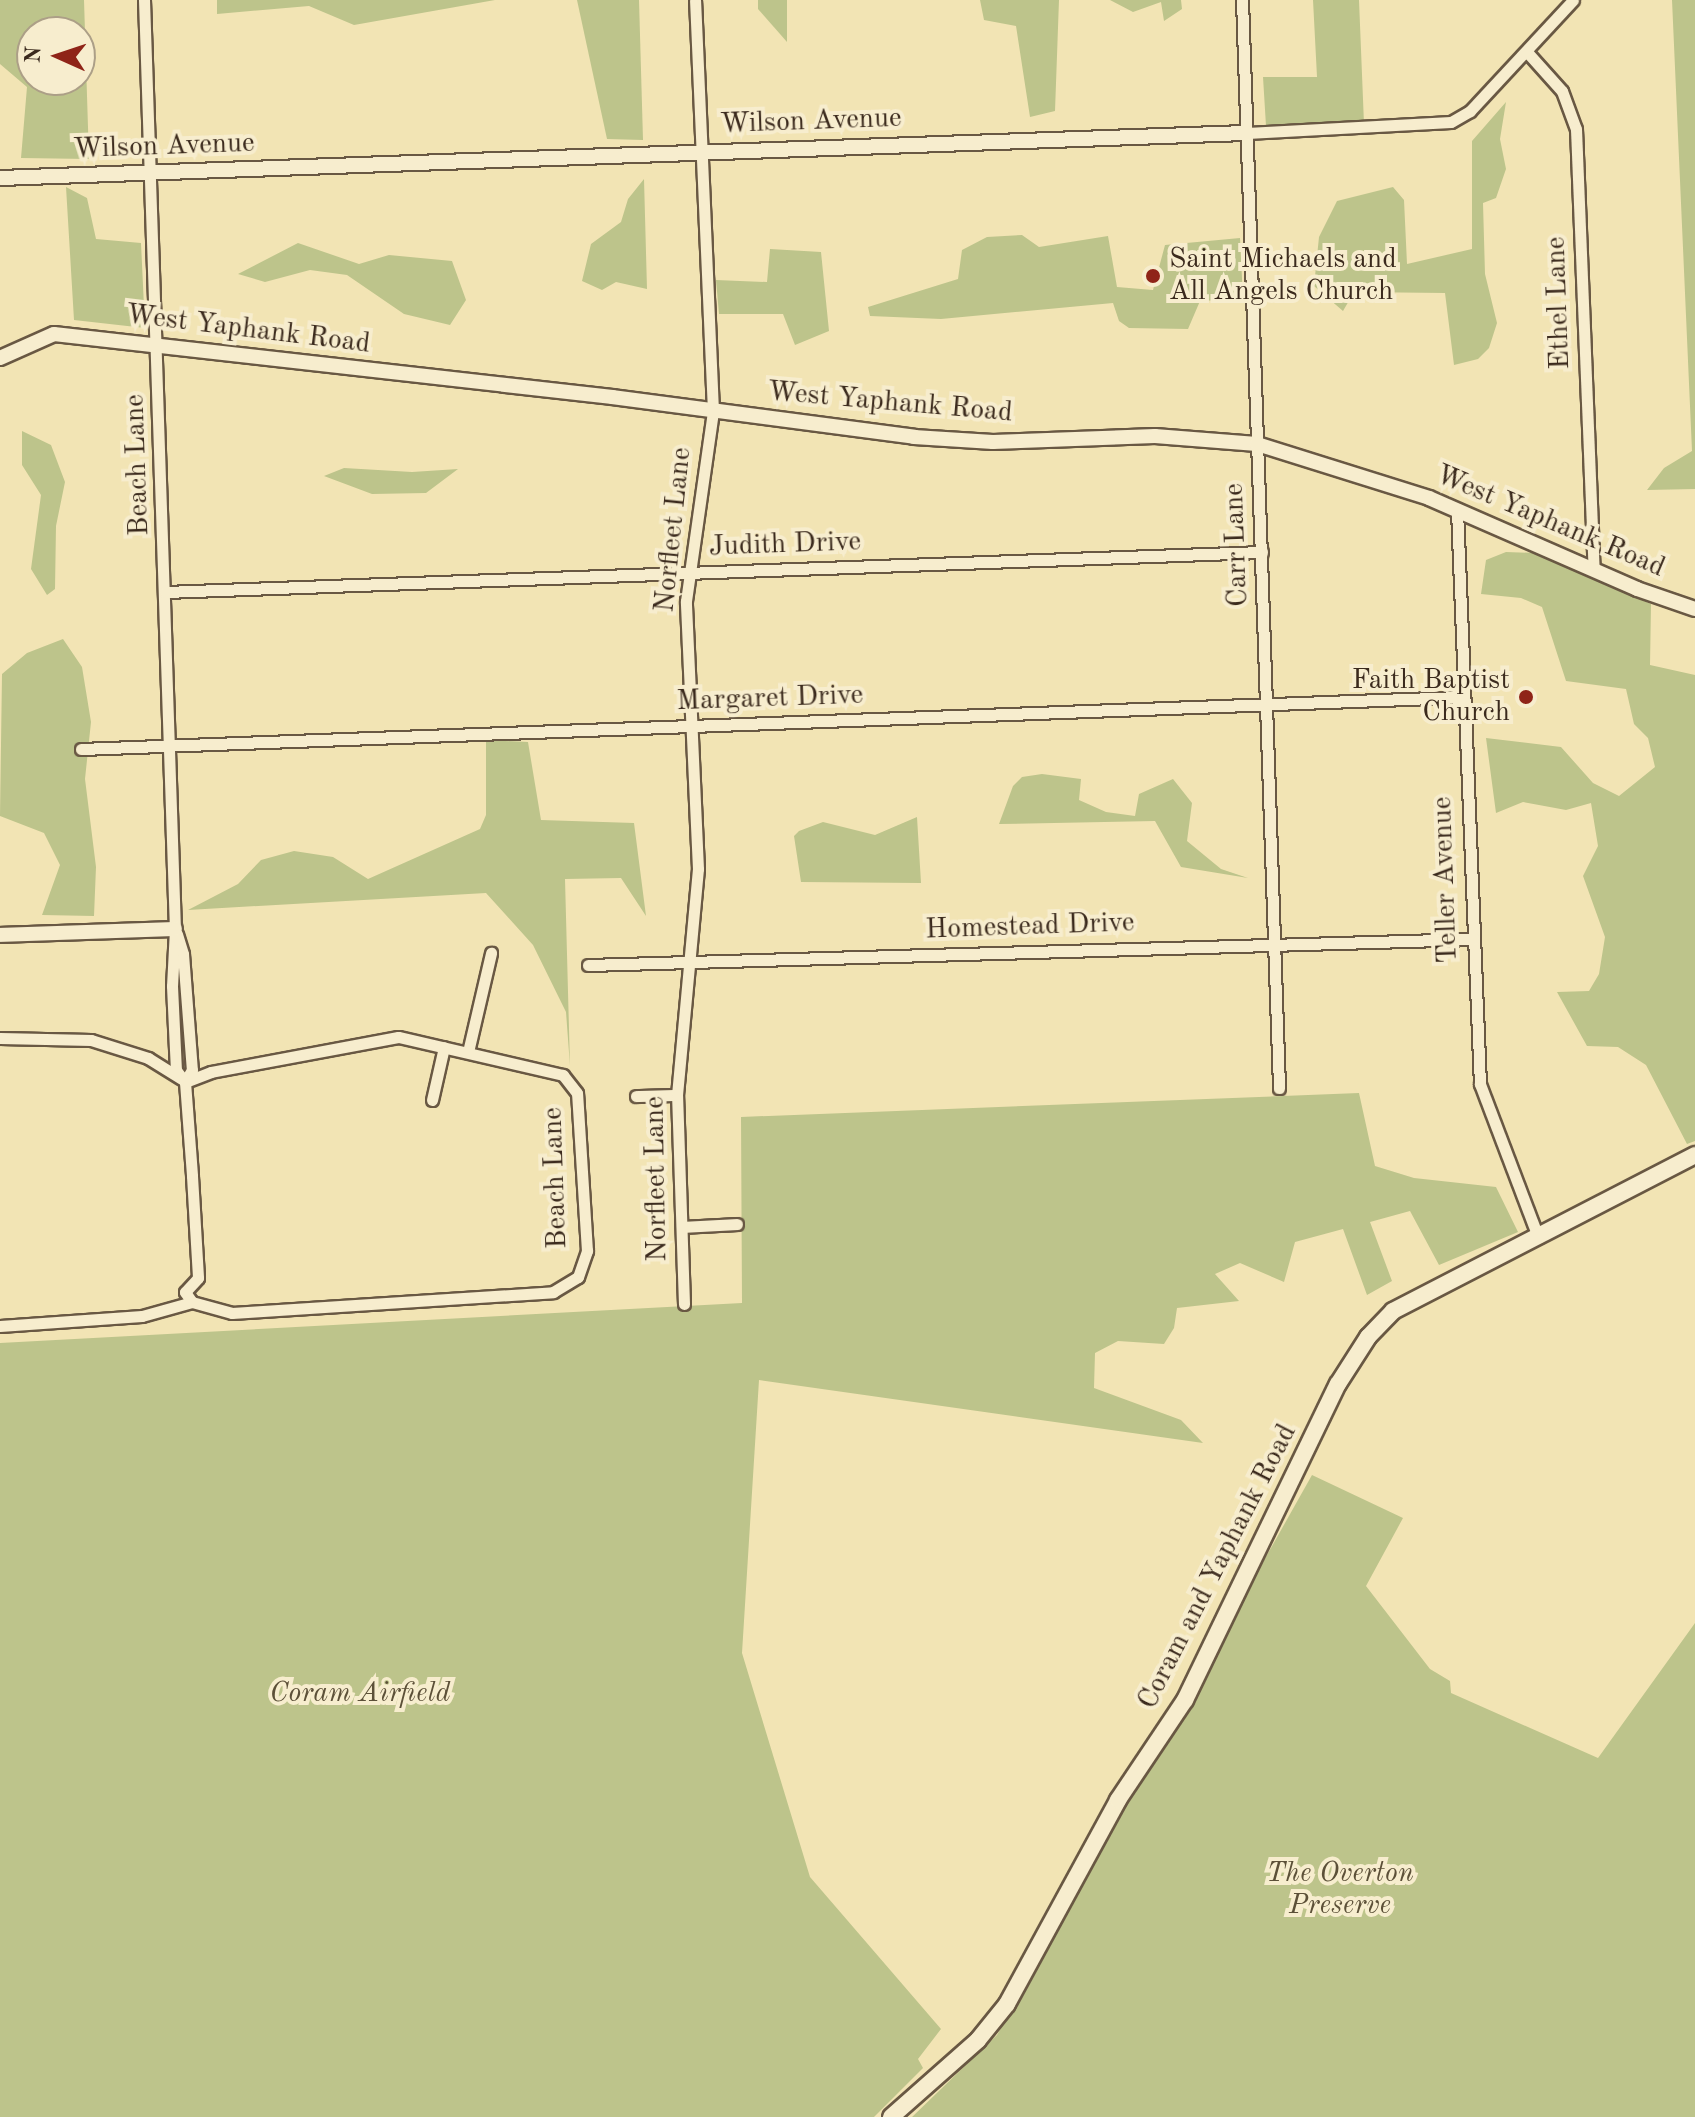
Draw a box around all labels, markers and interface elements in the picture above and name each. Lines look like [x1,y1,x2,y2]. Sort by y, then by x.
north arrow [16,16,96,96]
text: N [23,46,45,64]
street label: Wilson Avenue [720,102,902,142]
street label: Wilson Avenue [73,127,255,167]
street label: Ethel Lane [1540,236,1578,370]
place label: Saint Michaels and All Angels Church [1169,243,1397,309]
marker: Saint Michaels and All Angels Church [1144,267,1162,285]
street label: West Yaphank Road [124,298,372,362]
street label: West Yaphank Road [766,376,1014,430]
street label: Beach Lane [119,394,157,536]
street label: Norfleet Lane [649,446,699,614]
street label: West Yaphank Road [1430,459,1670,585]
street label: Carr Lane [1218,482,1256,608]
street label: Judith Drive [708,526,862,564]
place label: Faith Baptist Church [1352,664,1510,730]
street label: Margaret Drive [676,679,864,719]
marker: Faith Baptist Church [1517,688,1535,706]
street label: Teller Avenue [1426,796,1466,964]
street label: Homestead Drive [925,907,1135,947]
street label: Norfleet Lane [639,1096,675,1262]
street label: Beach Lane [537,1107,575,1249]
street label: Coram and Yaphank Road [1131,1419,1305,1715]
park label: Coram Airfield [270,1677,450,1711]
park label: The Overton Preserve [1266,1857,1414,1923]

